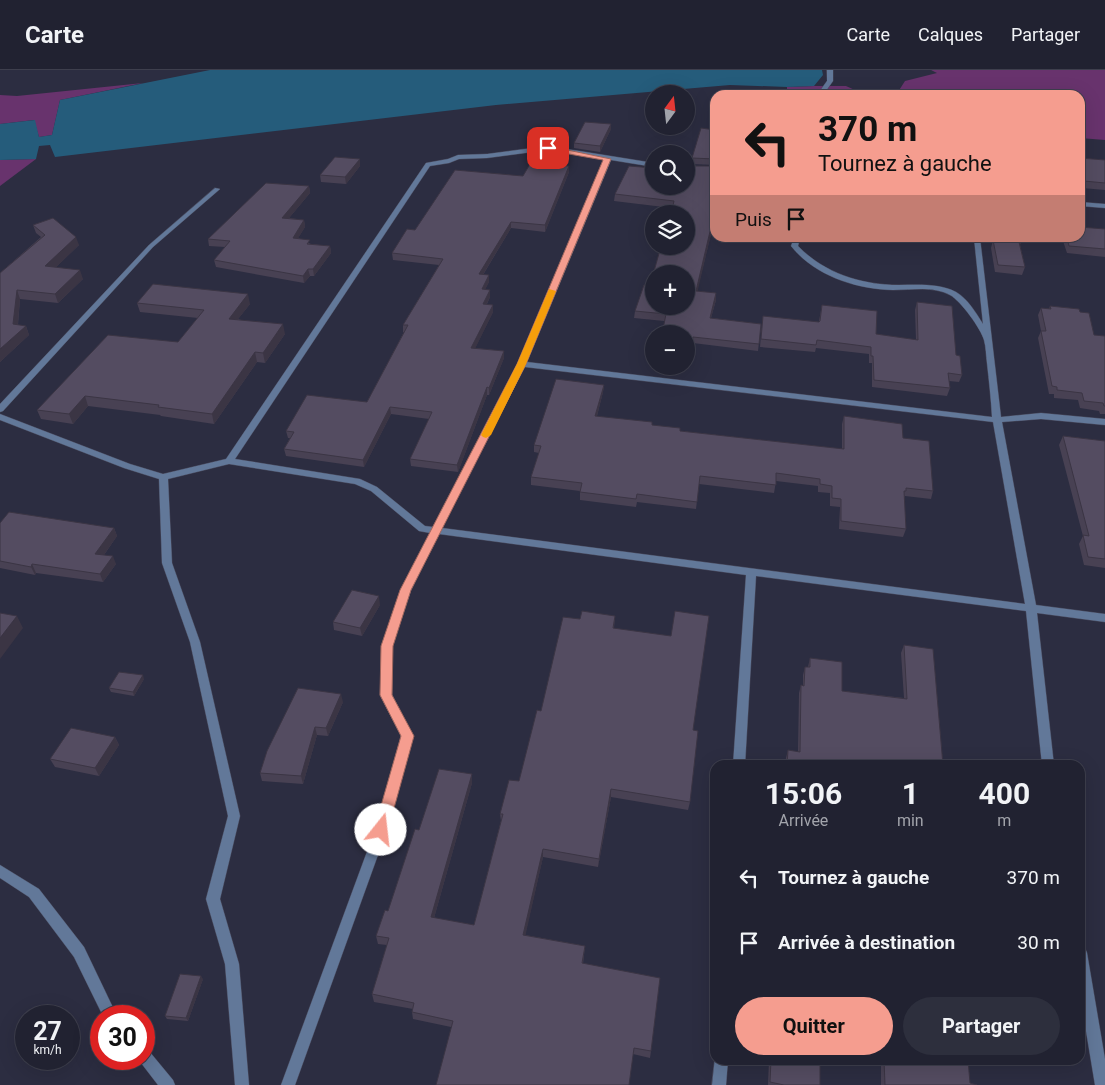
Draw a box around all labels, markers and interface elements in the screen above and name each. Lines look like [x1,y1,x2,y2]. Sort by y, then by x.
text: Carte [25,21,84,49]
text: Carte [847,24,890,45]
text: Calques [918,24,983,45]
text: Partager [1011,24,1080,45]
north arrow [645,85,695,135]
map controls [645,85,695,375]
text: 370 m [818,109,917,150]
icon: left [735,110,800,175]
pin [527,127,569,169]
icon: arrive [534,134,562,162]
button: search [645,145,695,195]
text: Tournez à gauche [818,151,992,176]
button: layers [645,205,695,255]
icon: arrive [782,205,810,233]
text: Puis [735,208,772,231]
button: + [645,265,695,315]
button: − [645,325,695,375]
text: 15:06 [765,776,842,811]
text: 1 [902,776,919,811]
text: 400 [979,776,1030,811]
position arrow [354,803,406,855]
text: Arrivée [779,811,828,830]
text: min [897,811,924,830]
text: m [997,811,1011,830]
icon: left [735,864,763,892]
text: Tournez à gauche [778,866,929,889]
text: 370 m [1007,866,1060,889]
icon: arrive [735,929,763,957]
text: Arrivée à destination [778,931,955,954]
text: 30 m [1017,931,1060,954]
button: Quitter [735,997,893,1055]
button: Partager [903,997,1060,1055]
speed limit sign: 30 [90,1005,155,1070]
text: 27 [33,1017,62,1046]
text: km/h [33,1043,62,1057]

